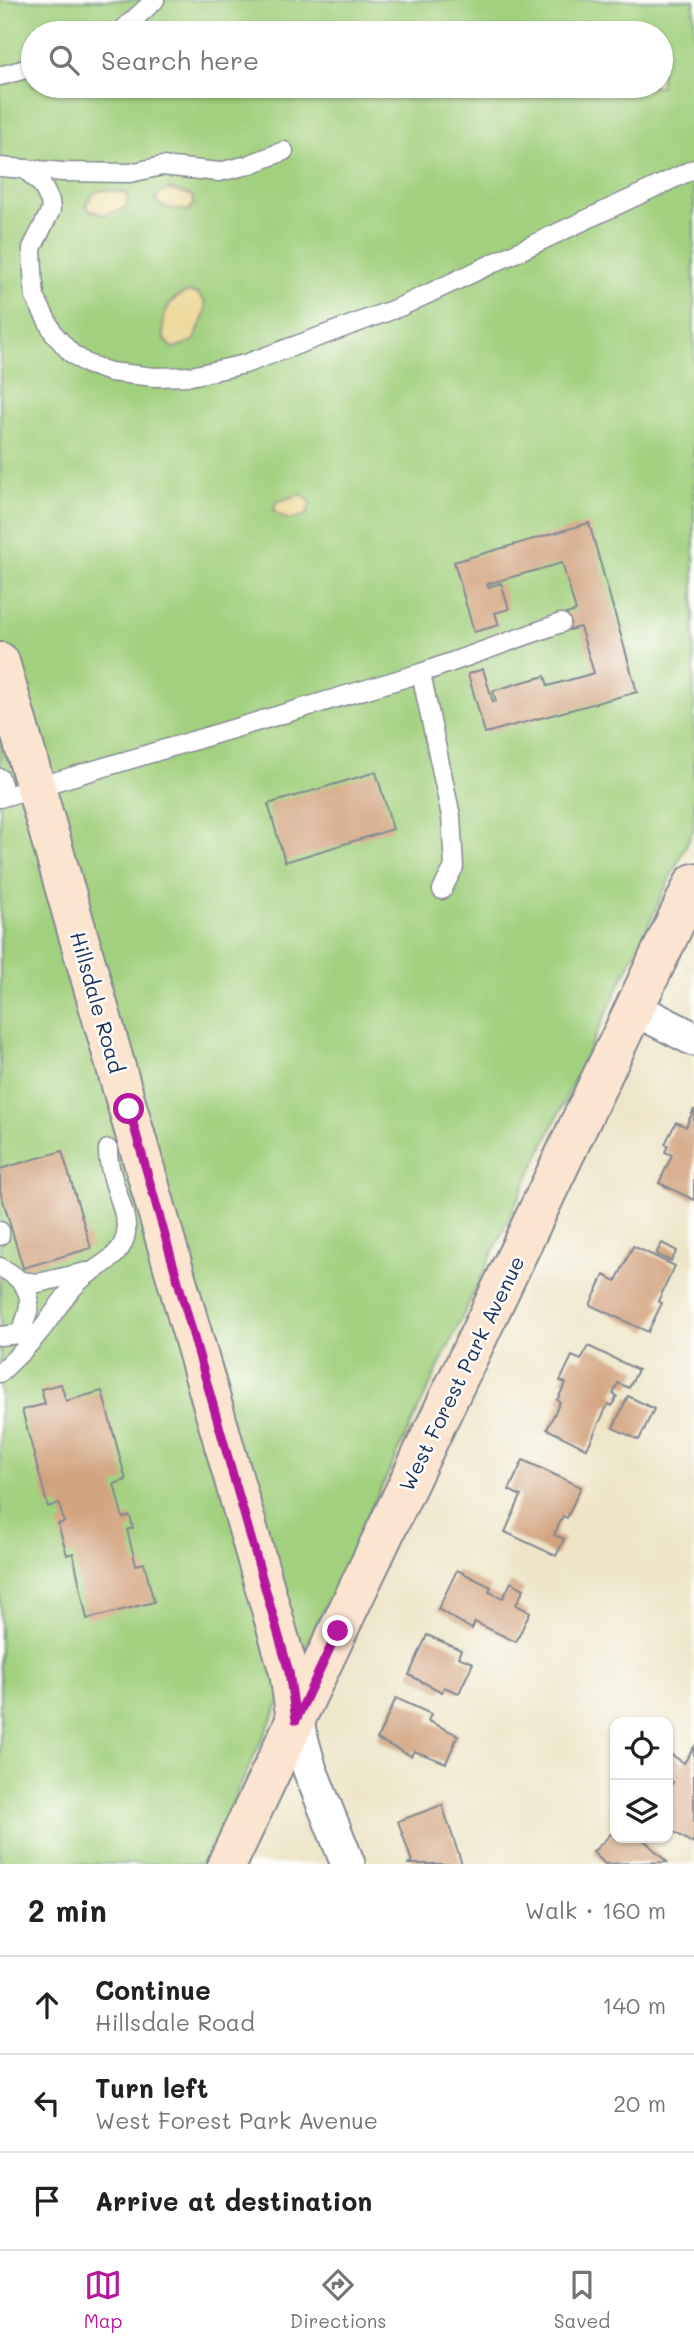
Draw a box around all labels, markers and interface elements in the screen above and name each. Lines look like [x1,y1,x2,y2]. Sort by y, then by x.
search box [21,21,673,98]
icon: search [45,41,83,79]
text: Search here [101,43,259,77]
street label: Hillsdale Road [65,928,131,1076]
route start [113,1093,144,1124]
street label: West Forest Park Avenue [392,1251,530,1495]
route end [322,1615,353,1646]
map controls [610,1717,673,1843]
button: locate [610,1717,673,1780]
button: layers [610,1780,673,1843]
text: 2 min [28,1890,107,1930]
text: Walk · 160 m [525,1895,666,1925]
text: Continue [95,1973,211,2007]
icon: ahead [28,1986,66,2024]
text: 140 m [602,1990,666,2020]
text: Hillsdale Road [95,2007,255,2037]
text: Turn left [95,2071,208,2105]
icon: left [28,2084,66,2122]
text: 20 m [613,2088,666,2118]
text: West Forest Park Avenue [95,2105,378,2135]
icon: arrive [28,2182,66,2220]
text: Arrive at destination [95,2184,372,2218]
tab: Map [84,2266,122,2333]
tab: Directions [290,2266,386,2333]
tab: Saved [554,2266,610,2333]

